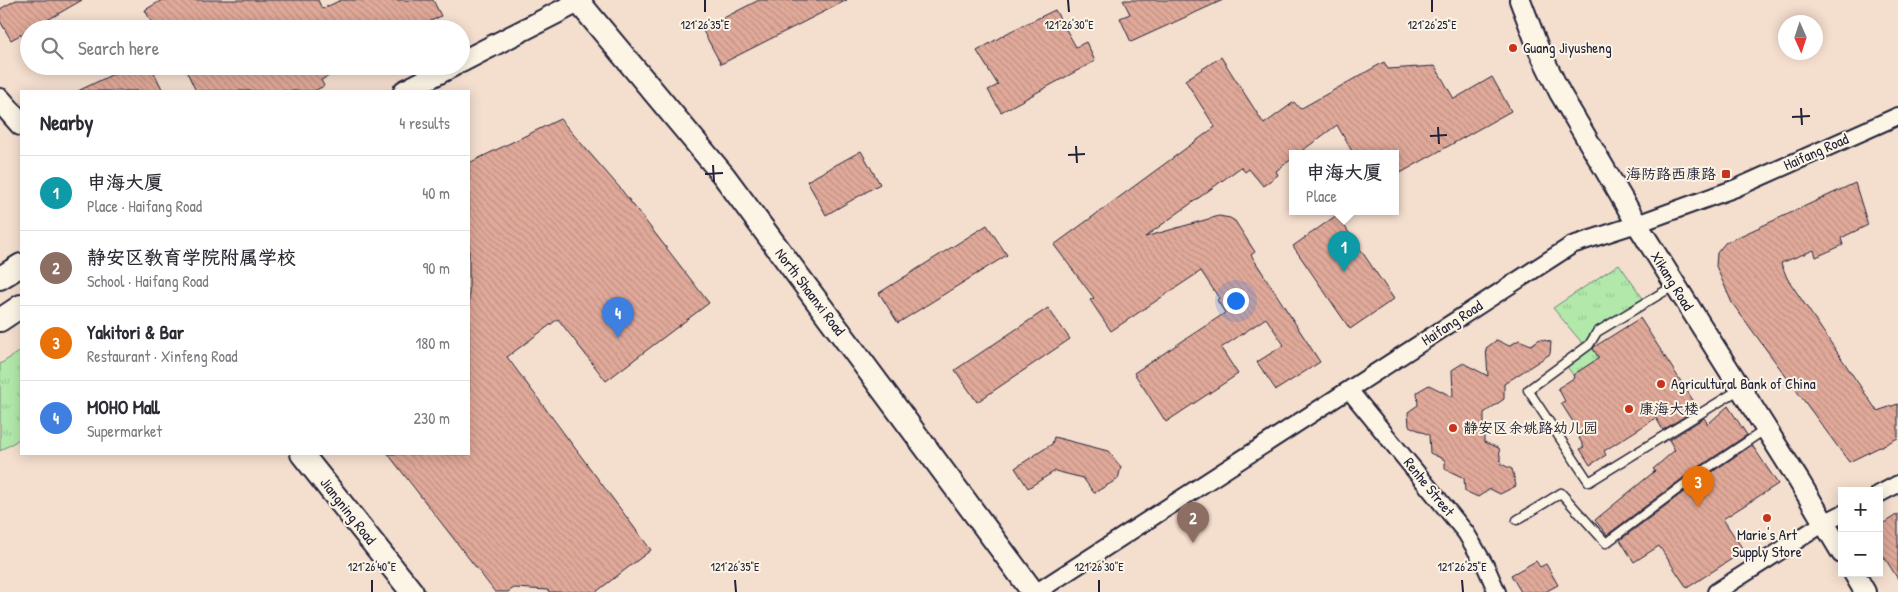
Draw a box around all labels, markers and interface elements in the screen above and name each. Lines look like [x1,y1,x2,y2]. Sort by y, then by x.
north arrow [1778,15,1823,60]
text: 121°26'35"E [681,16,730,33]
text: 121°26'30"E [1044,16,1094,33]
text: 121°26'25"E [1407,16,1457,33]
search box [20,20,470,75]
icon: search [38,34,66,62]
text: Search here [78,35,159,61]
place label: Guang Jiyusheng [1523,37,1612,58]
marker: Guang Jiyusheng [1507,42,1519,54]
text: Nearby [40,108,93,137]
text: 4 results [399,112,450,134]
street label: Haifang Road [1780,128,1852,175]
popup [1289,150,1399,215]
text: 申海大厦 [1306,159,1382,185]
place label: 海防路西康路 [1626,163,1716,184]
marker: 海防路西康路 [1720,168,1732,180]
text: 申海大厦 [87,169,163,195]
text: 1 [53,182,59,204]
text: 40 m [422,182,450,204]
text: Place [1306,185,1337,207]
text: Place · Haifang Road [87,195,202,217]
pin: 1 [1328,231,1360,272]
text: 静安区教育学院附属学校 [87,244,296,270]
street label: North Shaanxi Road [771,244,850,340]
street label: Xikang Road [1646,247,1699,314]
text: 2 [52,257,60,279]
text: 90 m [422,257,450,279]
text: School · Haifang Road [87,270,209,292]
your location [1223,288,1249,314]
street label: Haifang Road [1417,295,1487,350]
pin: 4 [602,297,634,338]
text: Yakitori & Bar [87,319,184,345]
text: 3 [52,332,60,354]
text: 180 m [416,332,450,354]
text: Restaurant · Xinfeng Road [87,345,238,367]
place label: Agricultural Bank of China [1671,373,1816,394]
marker: Agricultural Bank of China [1655,378,1667,390]
text: MOHO Mall [87,394,160,420]
place label: 康海大楼 [1639,398,1699,419]
marker: 康海大楼 [1623,403,1635,415]
text: 4 [53,407,59,429]
text: 230 m [414,407,450,429]
place label: 静安区余姚路幼儿园 [1463,417,1598,438]
text: Supermarket [87,420,162,442]
marker: 静安区余姚路幼儿园 [1447,422,1459,434]
street label: Renhe Street [1399,453,1460,521]
pin: 3 [1682,466,1714,507]
street label: Jiangning Road [316,473,381,549]
map controls [1838,487,1883,577]
button: + [1838,487,1883,532]
pin: 2 [1177,502,1209,543]
marker: Marie's Art Supply Store [1761,512,1773,524]
place label: Marie's Art Supply Store [1732,524,1802,562]
button: − [1838,532,1883,577]
text: 121°26'40"E [348,558,397,575]
text: 121°26'35"E [711,558,760,575]
text: 121°26'30"E [1074,558,1124,575]
text: 121°26'25"E [1437,558,1487,575]

